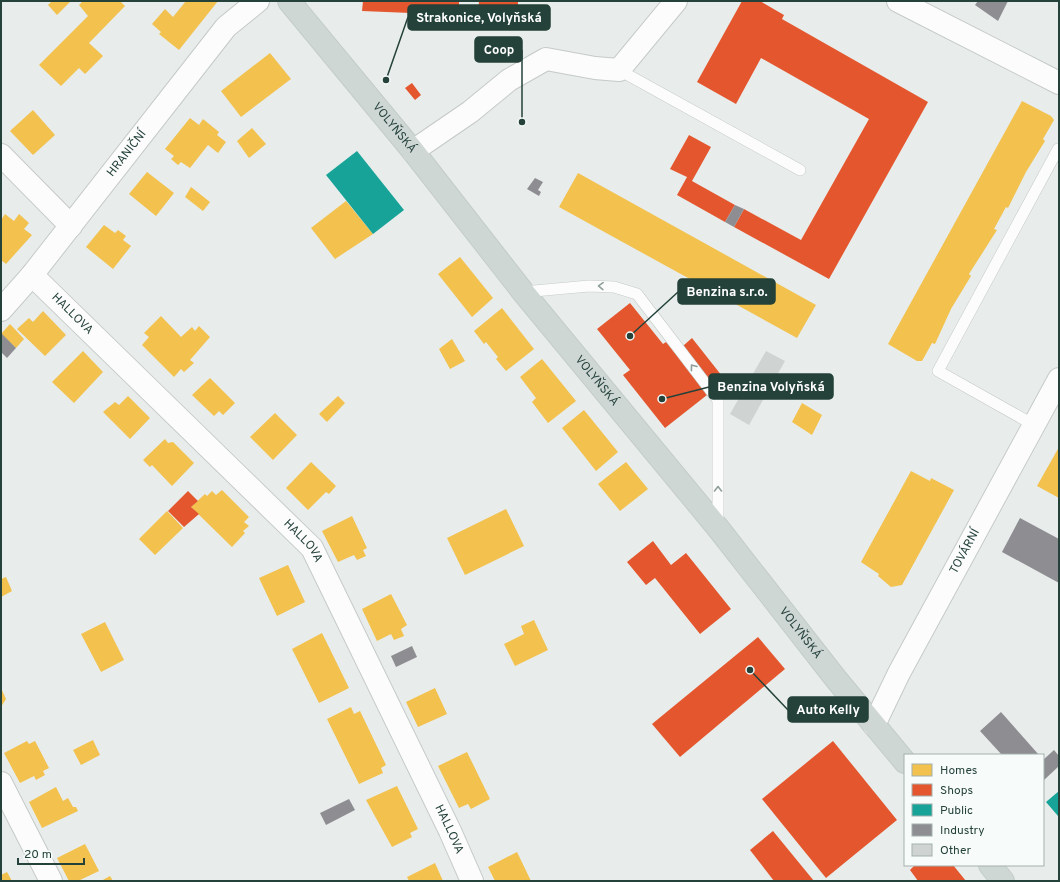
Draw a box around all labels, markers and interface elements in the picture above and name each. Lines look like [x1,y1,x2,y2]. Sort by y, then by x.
callout: Strakonice, Volyňská [408,5,550,30]
text: Strakonice, Volyňská [416,11,542,27]
callout: Coop [475,37,522,62]
text: Coop [484,43,514,59]
street label: VOLYŇSKÁ [368,100,420,157]
street label: HRANIČNÍ [104,126,151,180]
callout: Benzina s.r.o. [678,279,775,304]
one-way arrow [598,282,604,290]
text: Benzina s.r.o. [686,285,768,301]
street label: HALLOVA [48,290,97,338]
street label: VOLYŇSKÁ [571,352,622,410]
one-way arrow [691,365,698,372]
callout: Benzina Volyňská [709,374,833,399]
text: Benzina Volyňská [717,380,825,396]
one-way arrow [714,486,722,492]
street label: HALLOVA [280,516,326,565]
street label: TOVÁRNÍ [946,525,985,577]
street label: VOLYŇSKÁ [775,604,825,662]
callout: Auto Kelly [788,697,868,722]
text: Auto Kelly [796,703,860,719]
legend [904,754,1044,866]
text: Homes [940,763,977,779]
text: Shops [940,783,973,799]
street label: HALLOVA [430,802,467,857]
text: Public [940,803,973,819]
text: Industry [940,823,985,839]
scale bar [18,840,84,866]
text: Other [940,843,972,859]
text: 20 m [24,847,52,863]

